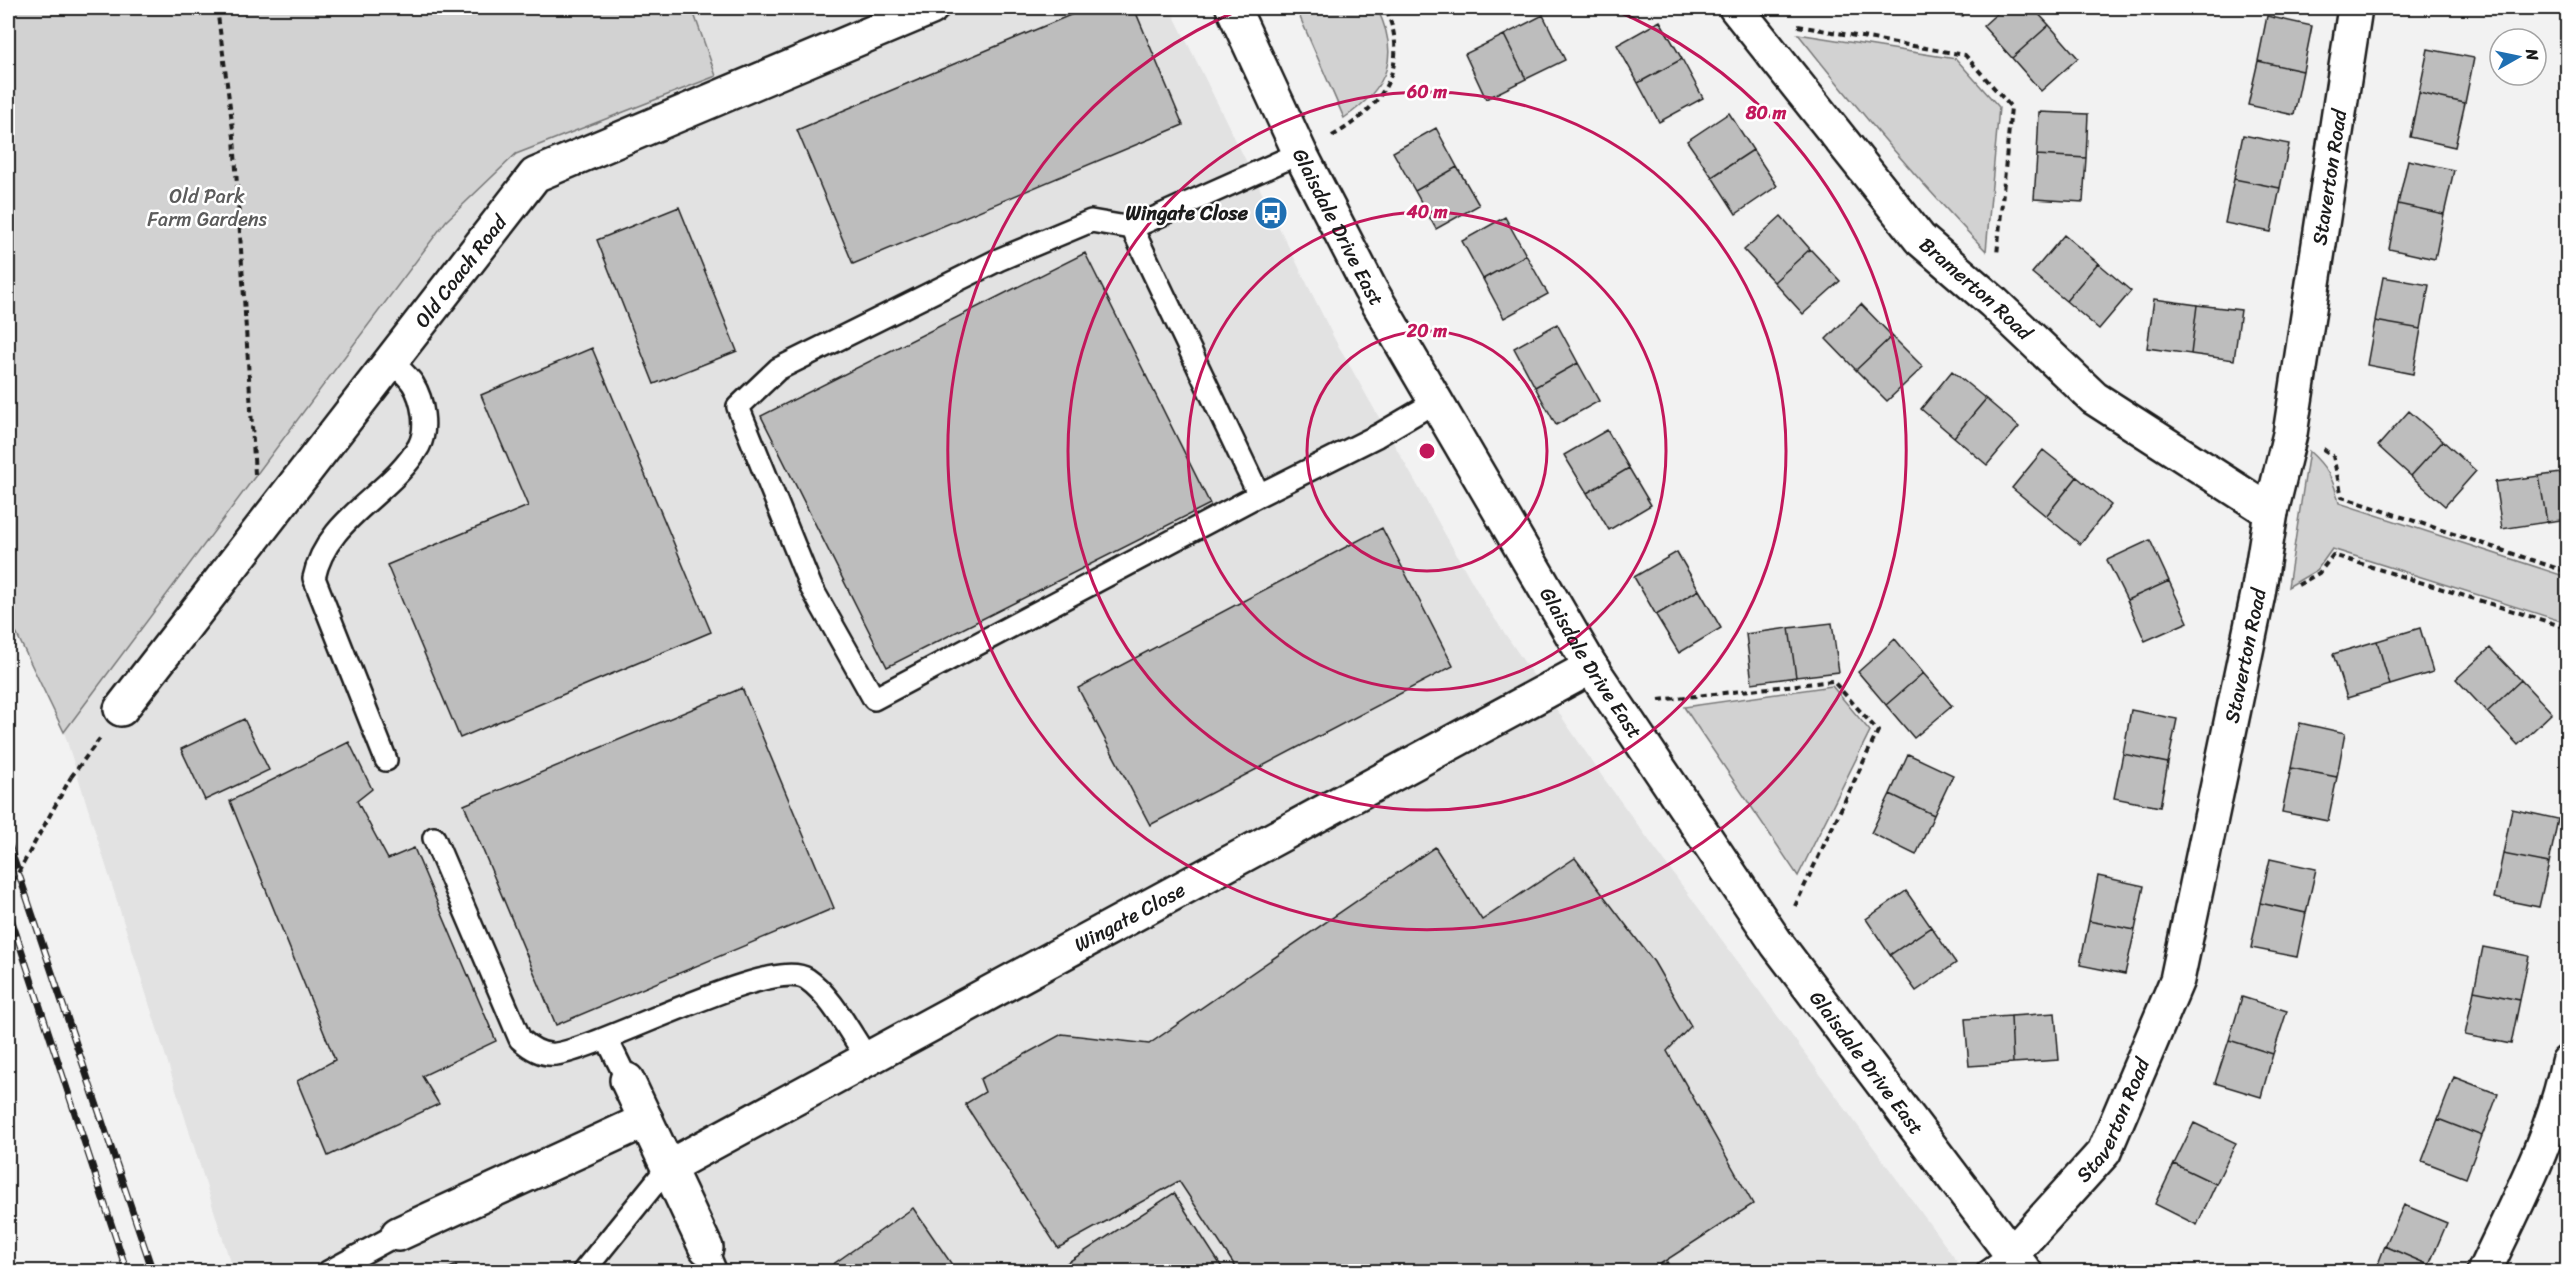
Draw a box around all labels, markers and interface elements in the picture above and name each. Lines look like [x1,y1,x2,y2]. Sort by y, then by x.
north arrow [2488,27,2548,87]
text: N [2517,46,2548,63]
text: 60 m [1406,76,1447,108]
text: 80 m [1745,97,1787,129]
street label: Staverton Road [2302,106,2357,248]
street label: Glaisdale Drive East [1282,142,1393,313]
park label: Old Park Farm Gardens [147,179,268,237]
bus stop icon: Wingate Close [1253,195,1289,231]
place label: Wingate Close [1125,196,1249,231]
text: 40 m [1405,196,1448,228]
street label: Old Coach Road [406,206,517,336]
street label: Bramerton Road [1911,228,2042,350]
text: 20 m [1406,315,1447,347]
centre of rings [1417,441,1437,461]
street label: Glaisdale Drive East [1530,580,1652,746]
street label: Staverton Road [2214,585,2277,726]
street label: Wingate Close [1068,873,1192,962]
street label: Glaisdale Drive East [1800,983,1933,1143]
street label: Staverton Road [2067,1051,2160,1191]

